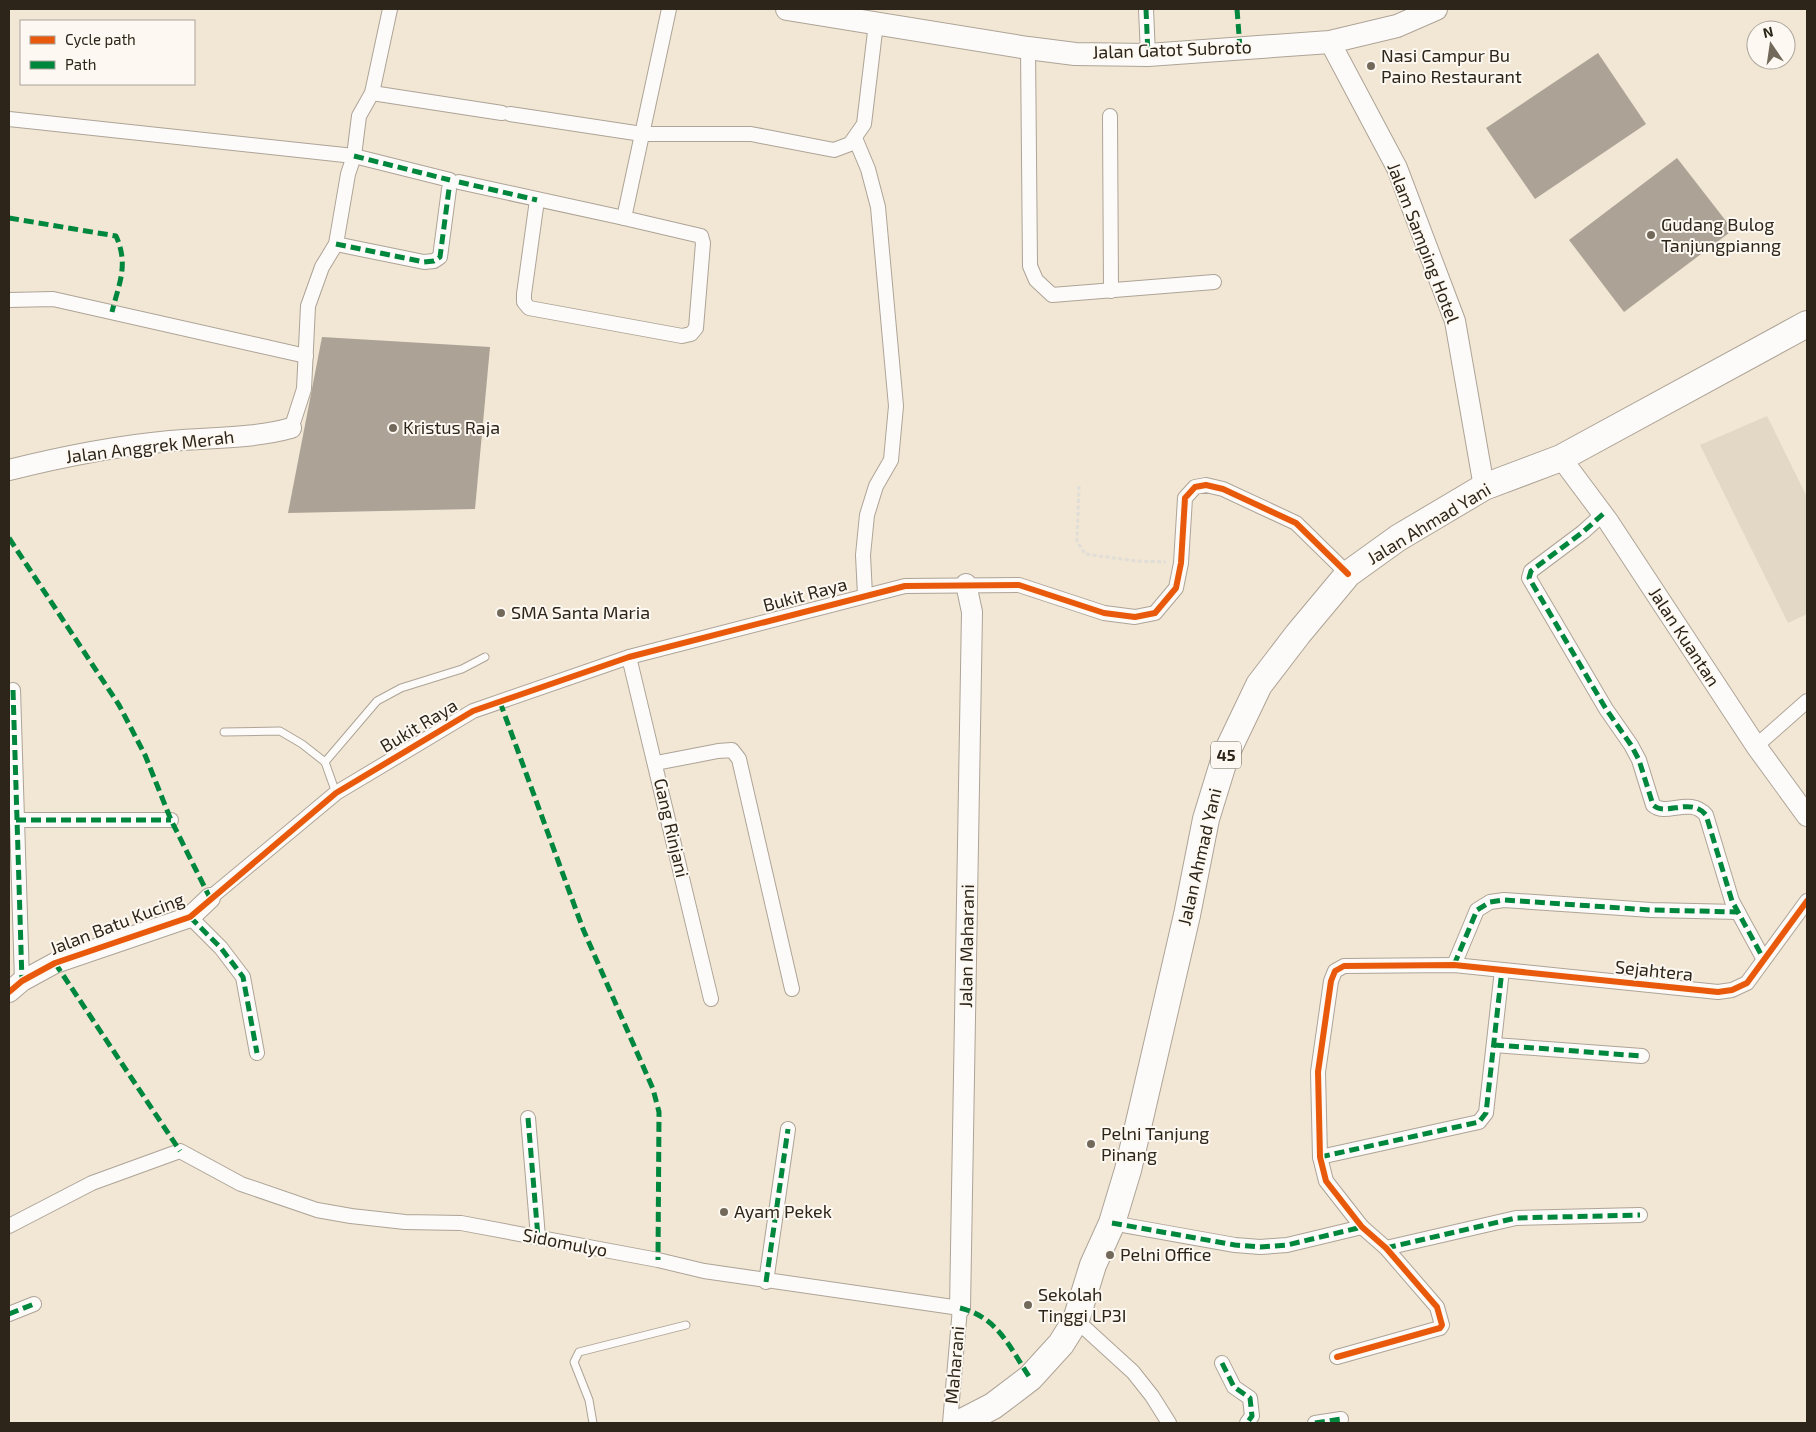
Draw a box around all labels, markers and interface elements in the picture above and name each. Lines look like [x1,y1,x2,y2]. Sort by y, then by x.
legend [20,20,195,85]
north arrow [1746,20,1796,70]
text: N [1761,22,1775,41]
text: Cycle path [65,30,136,48]
street label: Jalan Gatot Subroto [1092,35,1252,63]
place label: Nasi Campur Bu Paino Restaurant [1381,44,1522,87]
text: Path [65,55,96,73]
marker: Nasi Campur Bu Paino Restaurant [1365,60,1377,72]
street label: Jalam Samping Hotel [1383,159,1465,327]
place label: Gudang Bulog Tanjungpianng [1661,213,1781,256]
marker: Gudang Bulog Tanjungpianng [1645,229,1657,241]
place label: Kristus Raja [403,416,500,438]
marker: Kristus Raja [387,422,399,434]
street label: Jalan Anggrek Merah [64,425,235,467]
street label: Jalan Ahmad Yani [1363,478,1494,569]
street label: Bukit Raya [760,572,849,616]
street label: Jalan Kuantan [1645,583,1725,690]
place label: SMA Santa Maria [511,601,650,623]
marker: SMA Santa Maria [495,607,507,619]
street label: Bukit Raya [376,694,461,757]
road number: 45 [1211,742,1241,768]
street label: Gang Rinjani [650,776,694,879]
street label: Jalan Ahmad Yani [1173,786,1226,928]
street label: Jalan Maharani [954,884,978,1008]
street label: Jalan Batu Kucing [46,887,187,959]
street label: Sejahtera [1614,955,1694,985]
place label: Pelni Tanjung Pinang [1101,1122,1209,1165]
marker: Pelni Tanjung Pinang [1085,1138,1097,1150]
place label: Ayam Pekek [734,1200,832,1222]
marker: Ayam Pekek [718,1206,730,1218]
street label: Sidomulyo [521,1223,609,1261]
place label: Pelni Office [1120,1243,1212,1265]
marker: Pelni Office [1104,1249,1116,1261]
place label: Sekolah Tinggi LP3I [1038,1283,1127,1326]
marker: Sekolah Tinggi LP3I [1022,1299,1034,1311]
street label: Maharani [940,1325,968,1405]

